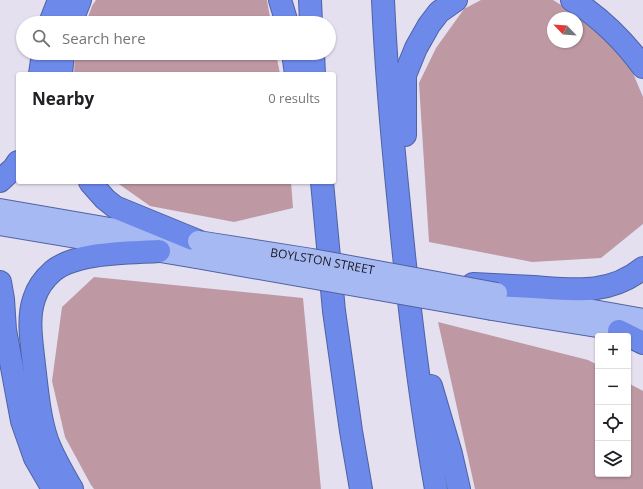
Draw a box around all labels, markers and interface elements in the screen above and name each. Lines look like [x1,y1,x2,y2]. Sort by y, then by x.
north arrow [547,12,583,48]
search box [16,16,336,60]
icon: search [30,27,52,49]
text: Search here [62,28,146,48]
text: Nearby [32,87,94,110]
text: 0 results [268,89,320,107]
street label: BOYLSTON STREET [269,244,376,278]
map controls [595,333,631,477]
button: + [595,333,631,369]
button: − [595,369,631,405]
button: locate [595,405,631,441]
button: layers [595,441,631,477]

